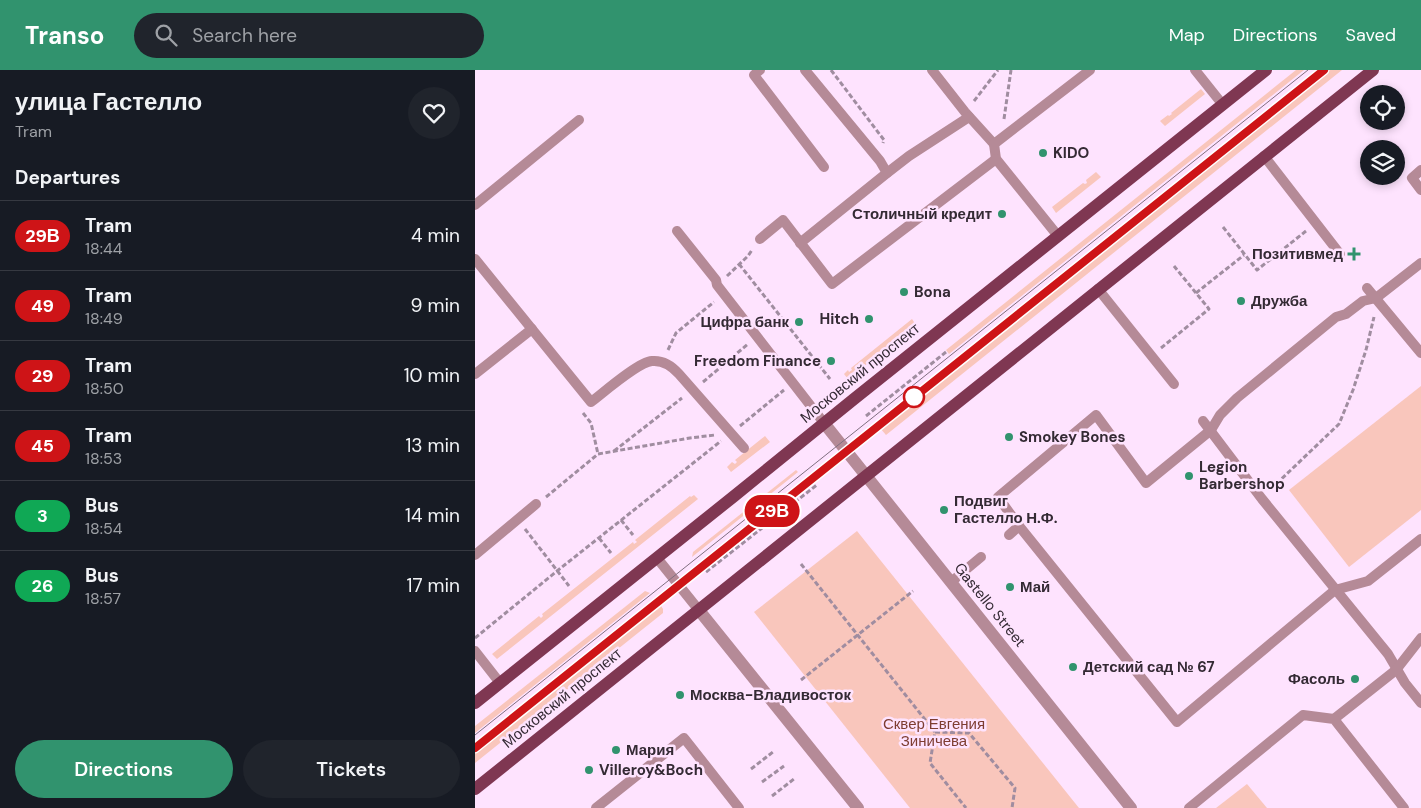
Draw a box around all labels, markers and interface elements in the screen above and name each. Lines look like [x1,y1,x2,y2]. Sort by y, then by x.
search box [134,13,484,58]
text: Transo [25,20,104,51]
icon: search [152,21,180,49]
text: Search here [192,23,297,48]
text: Map [1169,23,1205,47]
text: Directions [1233,23,1318,47]
text: Saved [1346,23,1396,47]
map controls [1360,85,1405,185]
button: locate [1360,85,1405,130]
text: улица Гастелло [15,86,202,117]
button: heart [408,87,460,139]
text: Tram [15,121,52,142]
button: layers [1360,140,1405,185]
place label: KIDO [1053,143,1089,163]
marker: KIDO [1037,147,1049,159]
text: Departures [15,165,120,190]
place label: Столичный кредит [852,204,992,224]
marker: Столичный кредит [996,208,1008,220]
text: Tram [85,213,132,238]
text: 4 min [411,223,460,248]
text: 29В [25,224,60,248]
text: 18:44 [85,238,122,259]
place label: Позитивмед [1252,244,1343,264]
marker: Позитивмед [1347,247,1361,261]
place label: Bona [914,282,951,302]
text: Tram [85,283,132,308]
marker: Bona [898,286,910,298]
place label: Дружба [1251,291,1308,311]
text: 9 min [411,293,460,318]
text: 49 [31,294,54,318]
marker: Дружба [1235,295,1247,307]
text: 18:49 [85,308,123,329]
place label: Hitch [820,309,859,329]
place label: Цифра банк [700,312,789,332]
marker: Hitch [863,313,875,325]
marker: Цифра банк [793,316,805,328]
street label: Московский проспект [796,318,924,428]
place label: Freedom Finance [694,351,821,371]
text: Tram [85,353,132,378]
marker: Freedom Finance [825,355,837,367]
text: 10 min [404,363,460,388]
text: 29 [32,364,53,388]
text: 18:50 [85,378,124,399]
unlabelled marker [903,386,925,408]
text: Tram [85,423,132,448]
place label: Smokey Bones [1019,427,1126,447]
marker: Smokey Bones [1003,431,1015,443]
text: 13 min [405,433,460,458]
text: 45 [31,434,54,458]
text: 18:53 [85,448,122,469]
place label: Legion Barbershop [1199,457,1285,494]
marker: Legion Barbershop [1183,470,1195,482]
place label: Подвиг Гастелло Н.Ф. [954,491,1058,528]
text: Bus [85,493,119,518]
line badge: 29В [743,495,801,527]
text: 29В [755,499,789,523]
text: 14 min [405,503,460,528]
text: 3 [37,504,48,528]
marker: Подвиг Гастелло Н.Ф. [938,504,950,516]
text: 18:54 [85,518,122,539]
street label: Gastello Street [950,559,1030,651]
text: Bus [85,563,119,588]
text: 17 min [406,573,460,598]
text: 26 [32,574,53,598]
place label: Май [1020,577,1050,597]
marker: Май [1004,581,1016,593]
text: 18:57 [85,588,121,609]
street label: Московский проспект [498,643,626,753]
place label: Детский сад № 67 [1083,657,1215,677]
marker: Детский сад № 67 [1067,661,1079,673]
place label: Фасоль [1288,669,1345,689]
marker: Фасоль [1349,673,1361,685]
place label: Москва-Владивосток [690,685,851,705]
marker: Москва-Владивосток [674,689,686,701]
park label: Сквер Евгения Зиничева [883,714,985,751]
button: Directions [15,740,233,798]
button: Tickets [243,740,460,798]
place label: Мария [626,740,674,760]
marker: Мария [610,744,622,756]
place label: Villeroy&Boch [599,760,703,780]
marker: Villeroy&Boch [583,764,595,776]

